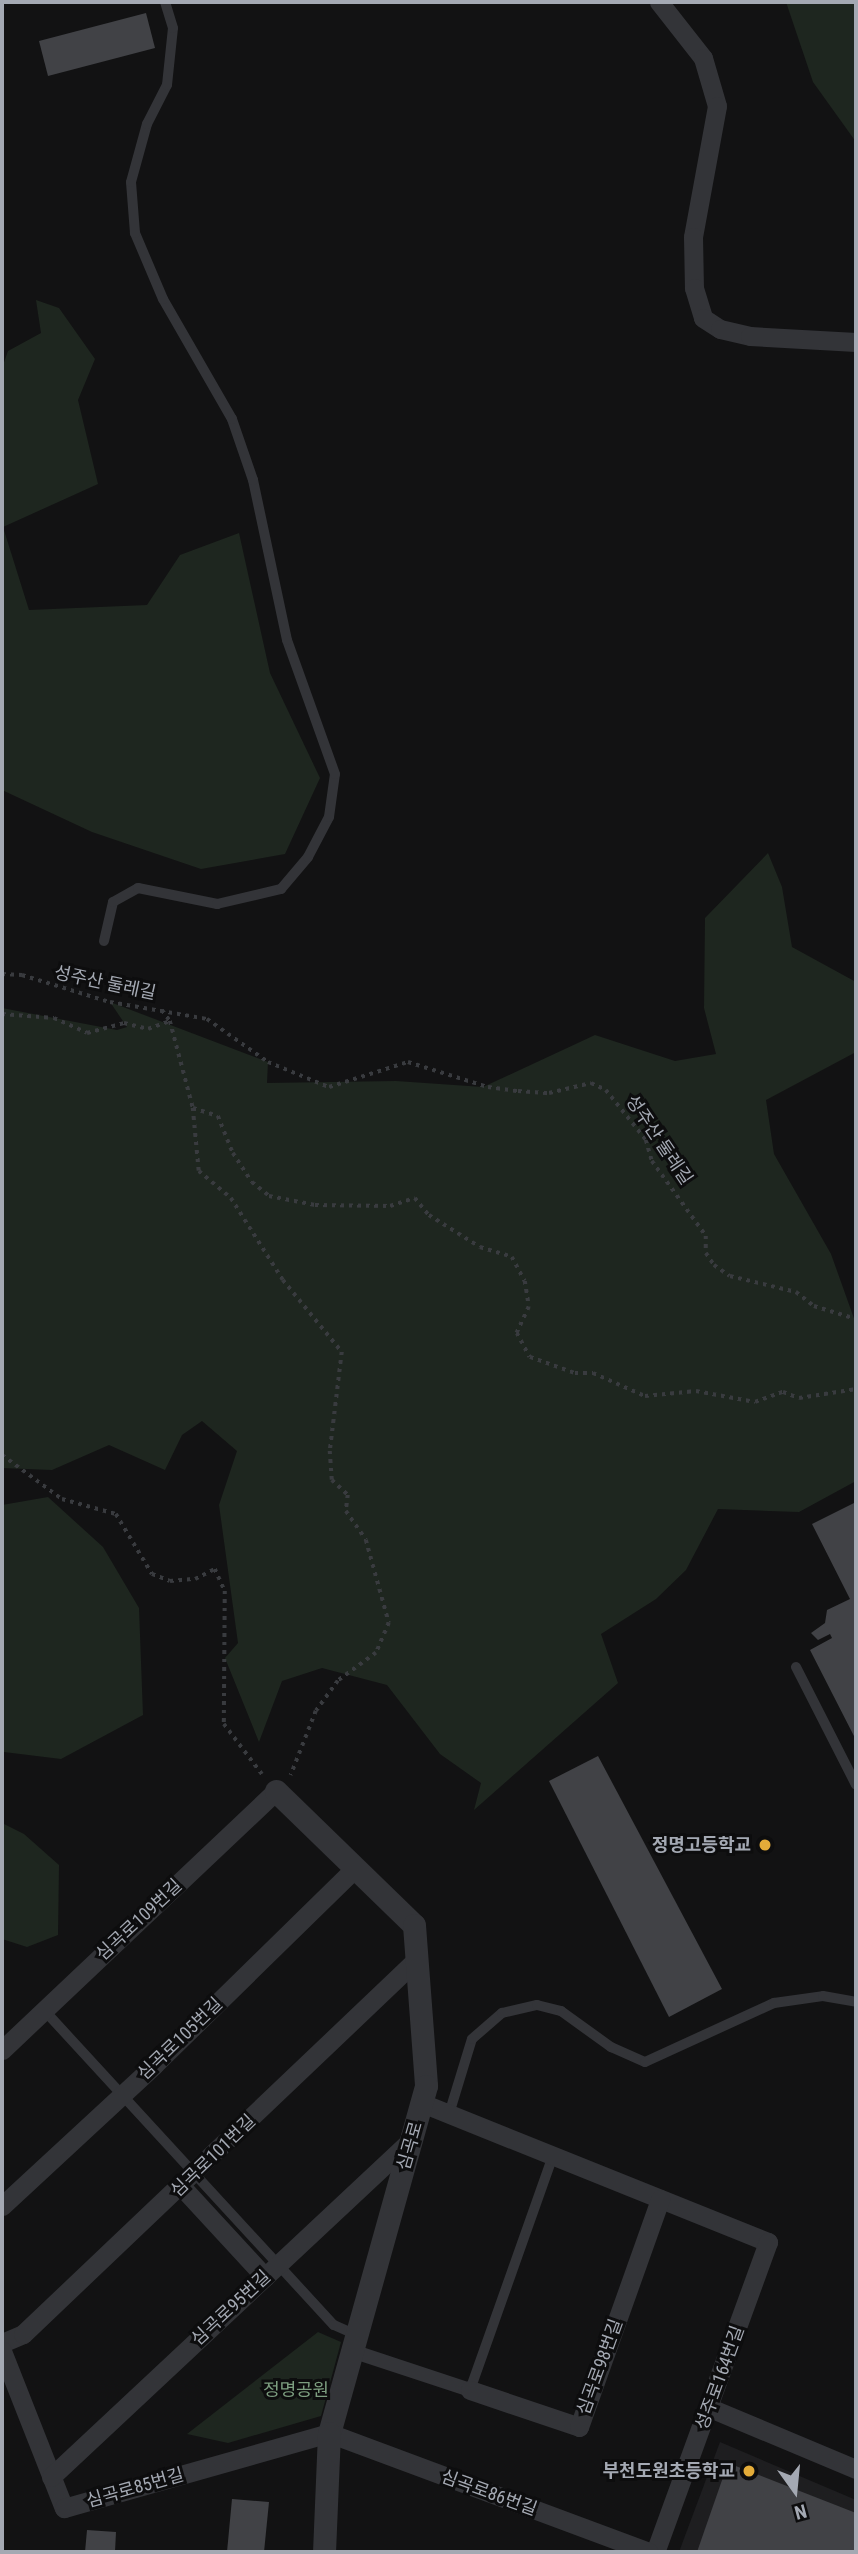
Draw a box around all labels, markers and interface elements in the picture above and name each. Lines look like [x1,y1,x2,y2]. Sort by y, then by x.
street label: 성주산 둘레길 [52,962,158,1004]
street label: 성주산 둘레길 [621,1091,697,1189]
place label: 정명고등학교 [652,1834,751,1856]
marker: 정명고등학교 [757,1837,773,1853]
street label: 심곡로109번길 [92,1875,186,1965]
street label: 심곡로105번길 [133,1993,227,2085]
street label: 심곡로101번길 [166,2110,260,2202]
street label: 심곡로 [393,2119,427,2173]
street label: 심곡로95번길 [187,2266,275,2350]
street label: 심곡로98번길 [573,2316,627,2418]
street label: 성주로164번길 [691,2323,749,2433]
park label: 정명공원 [263,2379,329,2401]
north arrow [760,2456,830,2526]
place label: 부천도원초등학교 [603,2460,735,2482]
marker: 부천도원초등학교 [741,2463,757,2479]
street label: 심곡로85번길 [84,2464,186,2512]
street label: 심곡로86번길 [438,2466,540,2520]
text: N [792,2499,809,2524]

